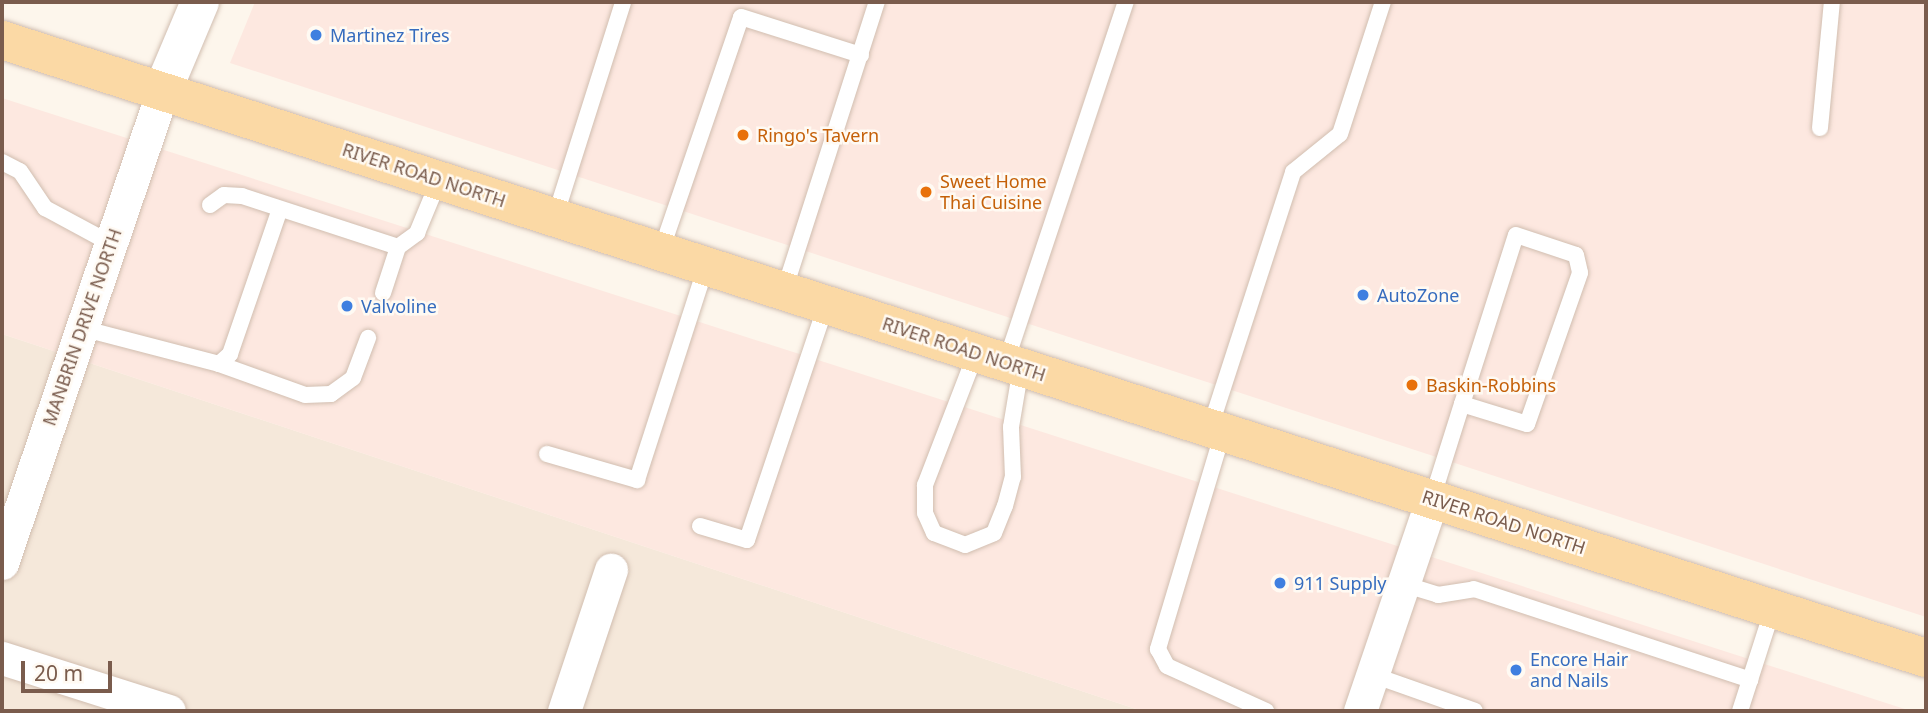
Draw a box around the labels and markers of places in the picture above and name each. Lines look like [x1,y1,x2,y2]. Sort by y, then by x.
place label: Martinez Tires [330,24,450,46]
marker: Martinez Tires [308,27,324,43]
place label: Ringo's Tavern [757,124,879,146]
marker: Ringo's Tavern [735,127,751,143]
place label: Sweet Home Thai Cuisine [940,171,1047,214]
marker: Sweet Home Thai Cuisine [918,184,934,200]
place label: AutoZone [1377,284,1459,306]
marker: AutoZone [1355,287,1371,303]
place label: Valvoline [361,295,437,317]
marker: Valvoline [339,298,355,314]
place label: Baskin-Robbins [1426,374,1556,396]
marker: Baskin-Robbins [1404,377,1420,393]
place label: 911 Supply [1294,572,1387,594]
marker: 911 Supply [1272,575,1288,591]
place label: Encore Hair and Nails [1530,649,1628,692]
marker: Encore Hair and Nails [1508,662,1524,678]

